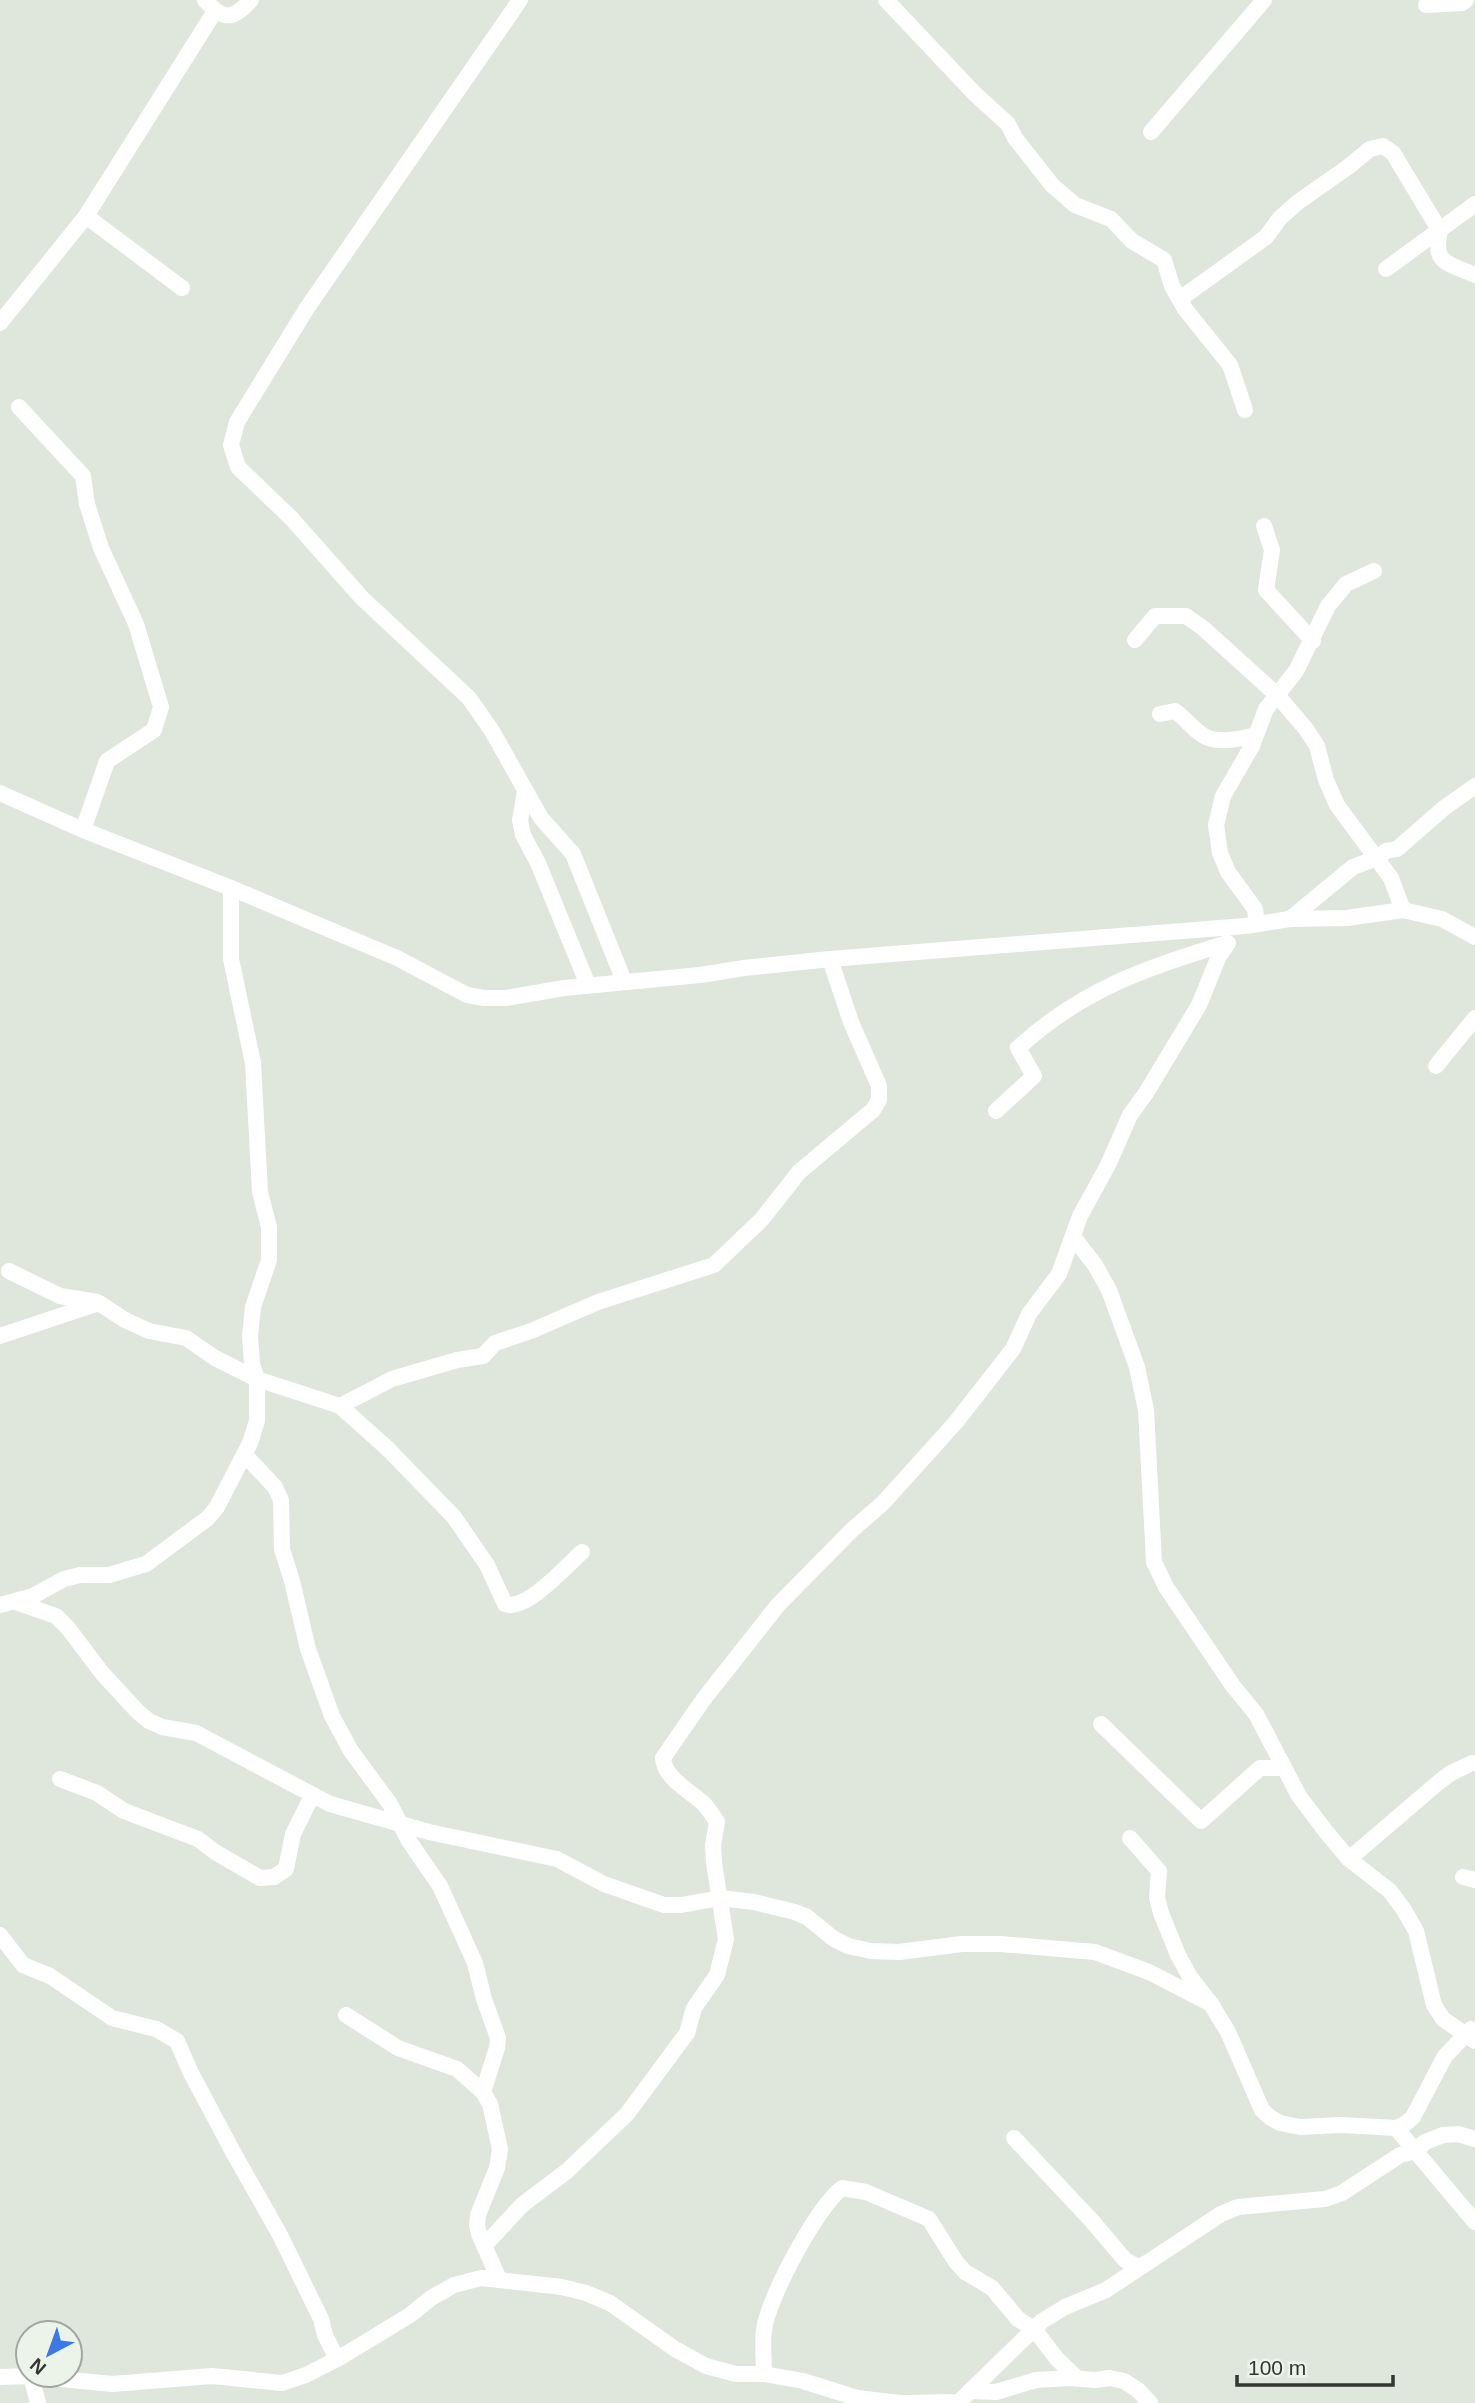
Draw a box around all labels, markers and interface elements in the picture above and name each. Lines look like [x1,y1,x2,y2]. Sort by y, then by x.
north arrow [14,2319,84,2389]
scale bar [1237,2344,1393,2388]
text: N [26,2354,50,2379]
text: 100 m [1248,2356,1306,2379]

